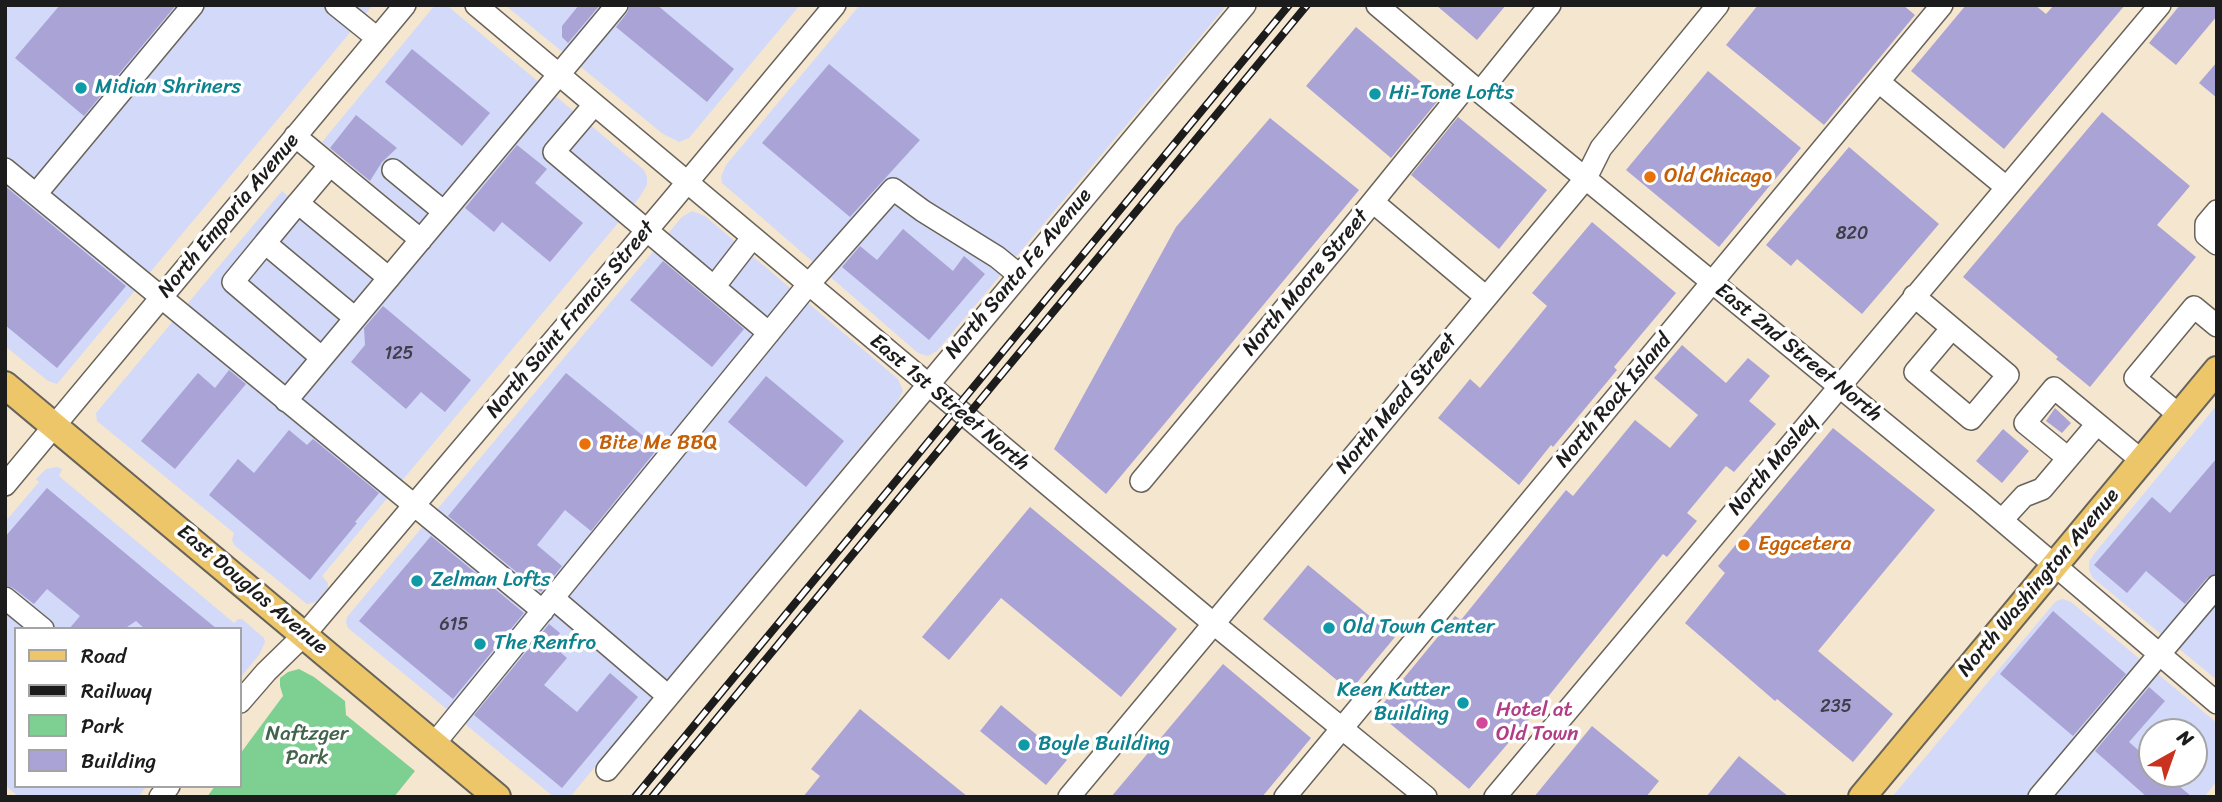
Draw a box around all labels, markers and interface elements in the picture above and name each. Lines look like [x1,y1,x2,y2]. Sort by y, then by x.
place label: Midian Shriners [95,75,241,101]
marker: Midian Shriners [73,80,89,96]
place label: Hi-Tone Lofts [1389,81,1514,107]
marker: Hi-Tone Lofts [1367,86,1383,102]
street label: North Emporia Avenue [153,129,305,303]
place label: Old Chicago [1664,164,1772,190]
marker: Old Chicago [1642,169,1658,185]
street label: North Santa Fe Avenue [940,184,1098,364]
street label: North Moore Street [1237,205,1375,361]
street label: North Saint Francis Street [481,216,661,424]
house number: 820 [1836,223,1868,245]
street label: East 2nd Street North [1710,278,1886,428]
street label: East 1st Street North [864,329,1034,477]
street label: North Mead Street [1331,329,1463,479]
street label: North Rock Island [1551,329,1677,473]
house number: 125 [384,343,414,365]
street label: North Mosley [1723,409,1823,521]
place label: Bite Me BBQ [599,431,717,457]
marker: Bite Me BBQ [577,436,593,452]
street label: North Washington Avenue [1953,484,2125,682]
street label: East Douglas Avenue [171,520,333,660]
place label: Eggcetera [1758,532,1851,558]
marker: Eggcetera [1736,537,1752,553]
place label: Zelman Lofts [431,568,550,594]
marker: Zelman Lofts [409,573,425,589]
house number: 615 [440,614,468,636]
place label: Old Town Center [1343,615,1495,641]
marker: Old Town Center [1321,620,1337,636]
legend [14,627,242,788]
place label: The Renfro [494,631,596,657]
marker: The Renfro [472,636,488,652]
text: Road [81,637,126,675]
text: Railway [81,672,152,710]
place label: Keen Kutter Building [1337,678,1449,728]
marker: Keen Kutter Building [1455,695,1471,711]
house number: 235 [1820,696,1852,718]
place label: Hotel at Old Town [1496,698,1578,748]
text: Park [81,707,124,745]
marker: Hotel at Old Town [1474,715,1490,731]
north arrow [2138,718,2208,788]
text: N [2170,721,2201,755]
park label: Naftzger Park [266,722,348,772]
place label: Boyle Building [1038,732,1170,758]
marker: Boyle Building [1016,737,1032,753]
text: Building [81,742,156,780]

